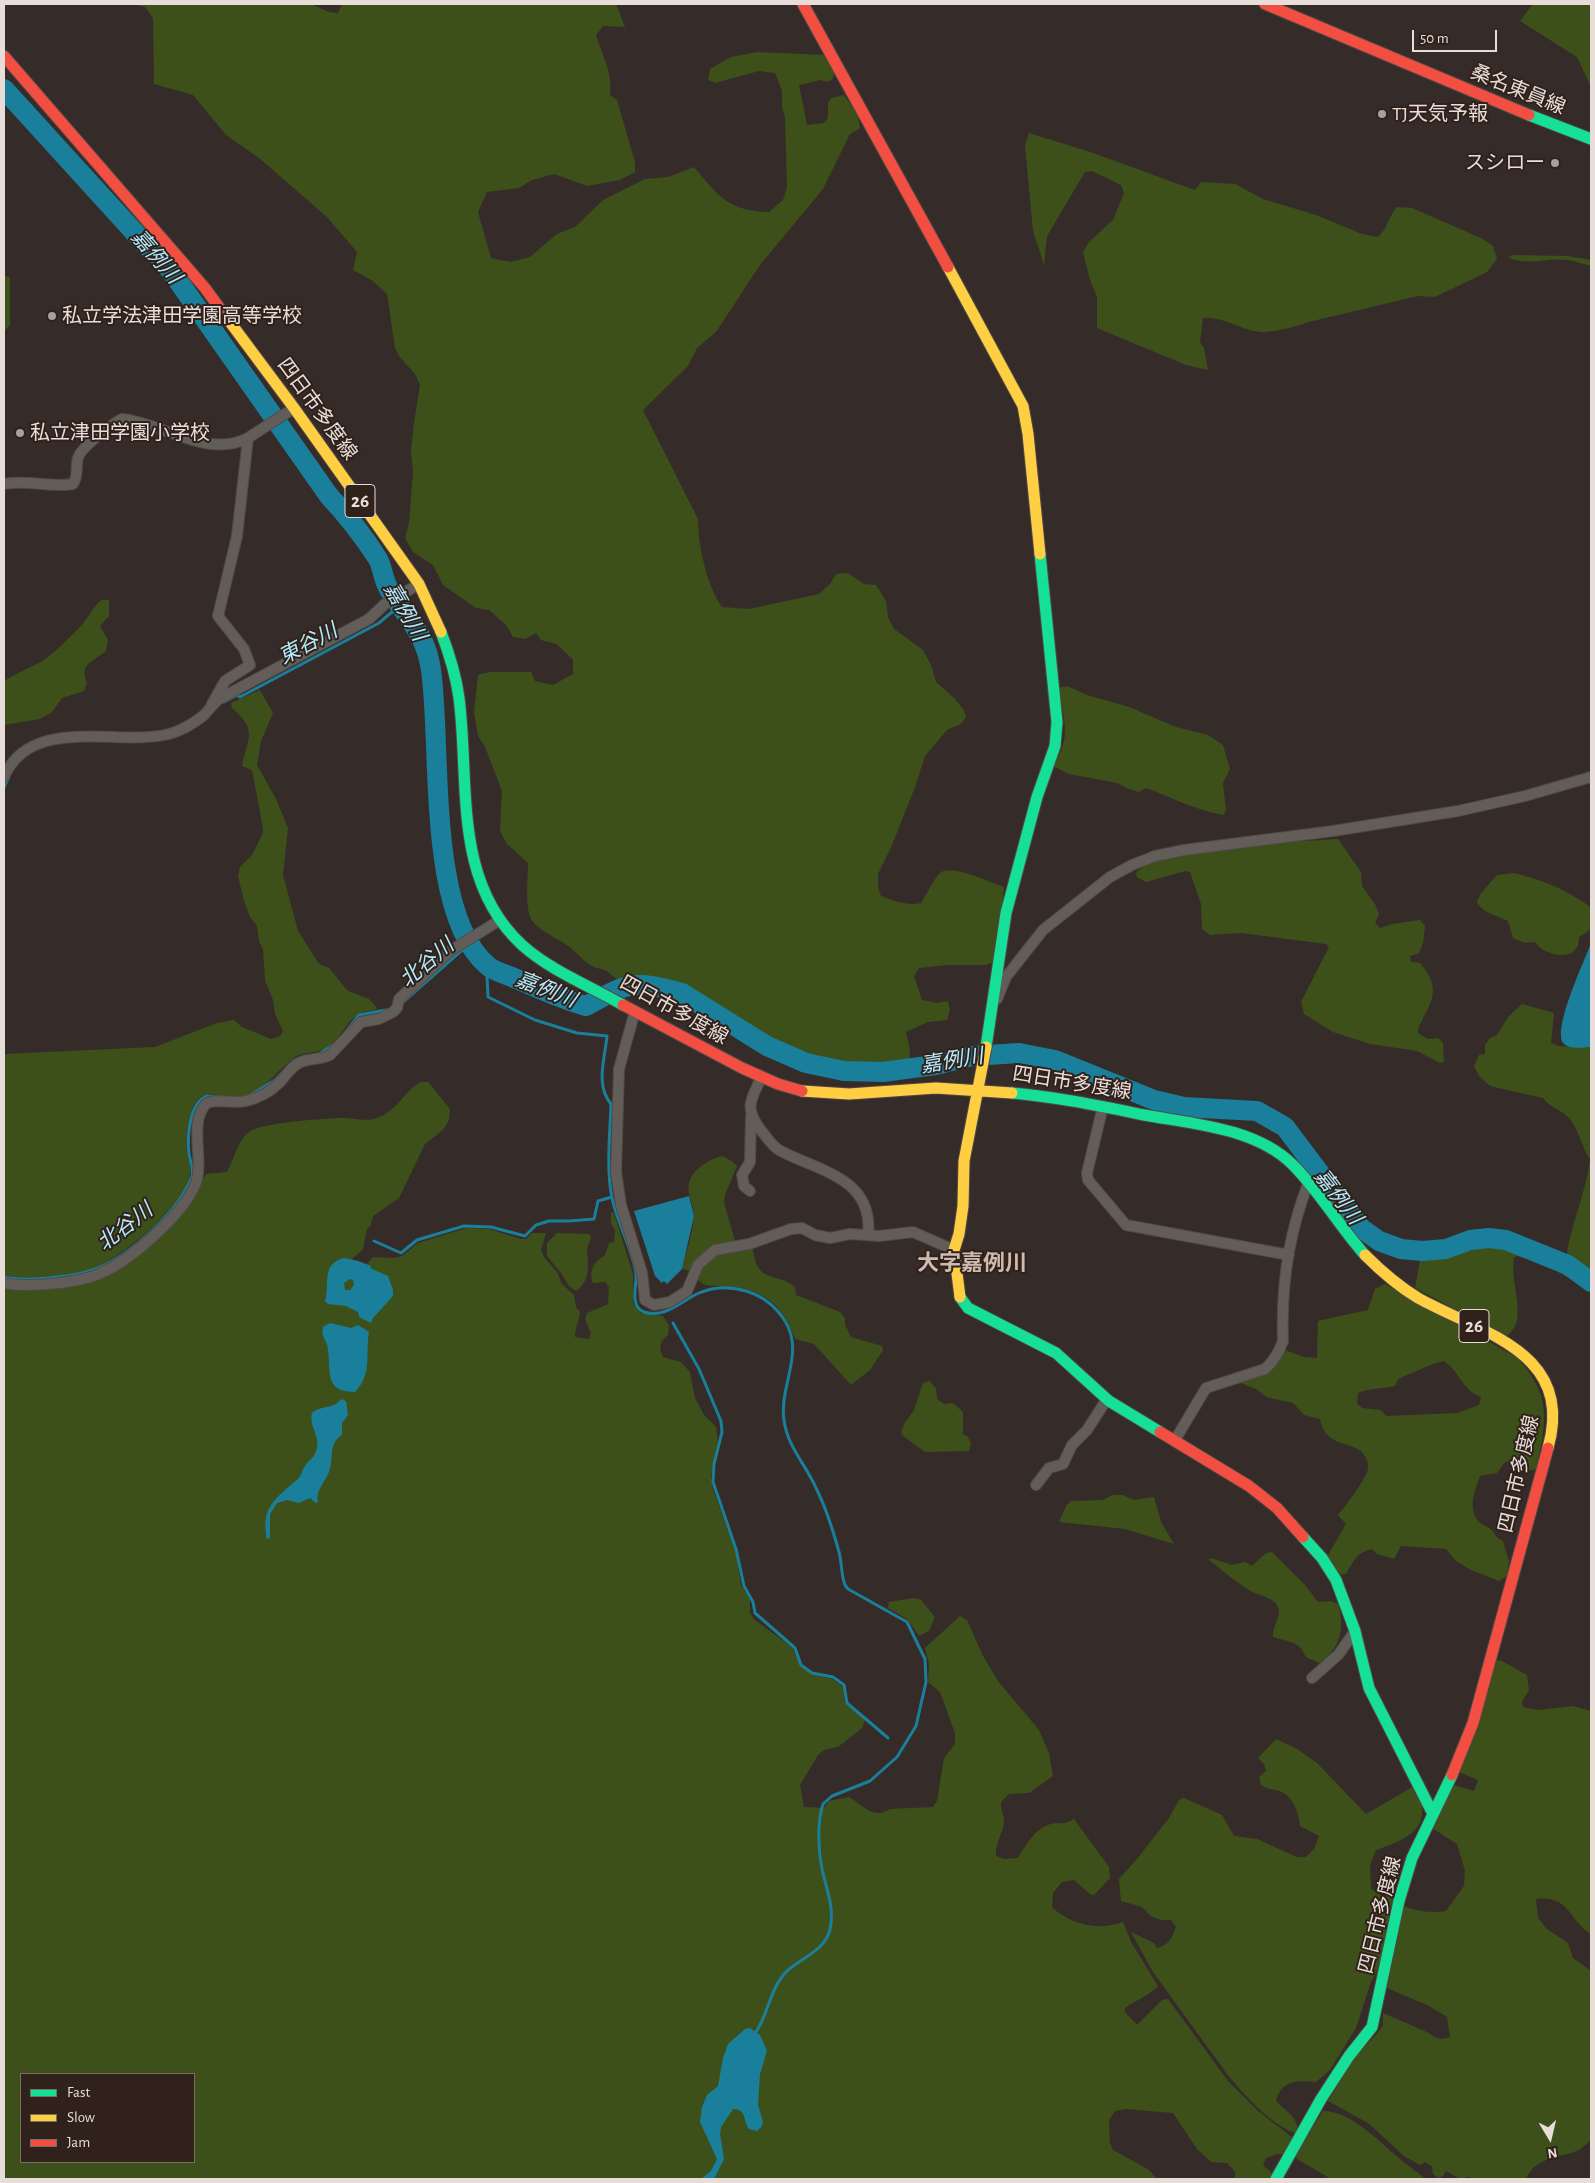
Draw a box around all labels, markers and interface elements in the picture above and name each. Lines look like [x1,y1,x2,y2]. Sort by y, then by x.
scale bar [1415,20,1500,52]
text: 50 m [1420,31,1449,46]
street label: 桑名東員線 [1467,60,1569,120]
place label: TJ天気予報 [1392,102,1488,126]
marker: TJ天気予報 [1376,108,1388,120]
place label: スシロー [1465,151,1545,175]
marker: スシロー [1549,157,1561,169]
water label: 嘉例川 [126,225,186,289]
place label: 私立学法津田学園高等学校 [62,304,302,328]
marker: 私立学法津田学園高等学校 [46,310,58,322]
street label: 四日市多度線 [272,353,362,465]
place label: 私立津田学園小学校 [30,421,210,445]
marker: 私立津田学園小学校 [14,427,26,439]
road number: 26 [345,484,375,518]
water label: 嘉例川 [378,578,432,646]
water label: 東谷川 [274,618,342,670]
water label: 北谷川 [395,933,459,993]
water label: 嘉例川 [512,967,580,1013]
street label: 四日市多度線 [616,970,732,1050]
water label: 嘉例川 [919,1044,985,1078]
street label: 四日市多度線 [1011,1062,1133,1104]
water label: 嘉例川 [1309,1164,1367,1230]
water label: 北谷川 [92,1198,158,1256]
district label: 大字嘉例川 [917,1250,1027,1276]
road number: 26 [1459,1310,1489,1342]
street label: 四日市多度線 [1494,1413,1544,1535]
street label: 四日市多度線 [1354,1854,1406,1976]
legend [20,2073,195,2163]
text: Fast [67,2085,90,2100]
text: Slow [67,2110,95,2125]
north arrow [1525,2113,1575,2163]
text: Jam [67,2135,90,2150]
text: N [1546,2145,1558,2160]

